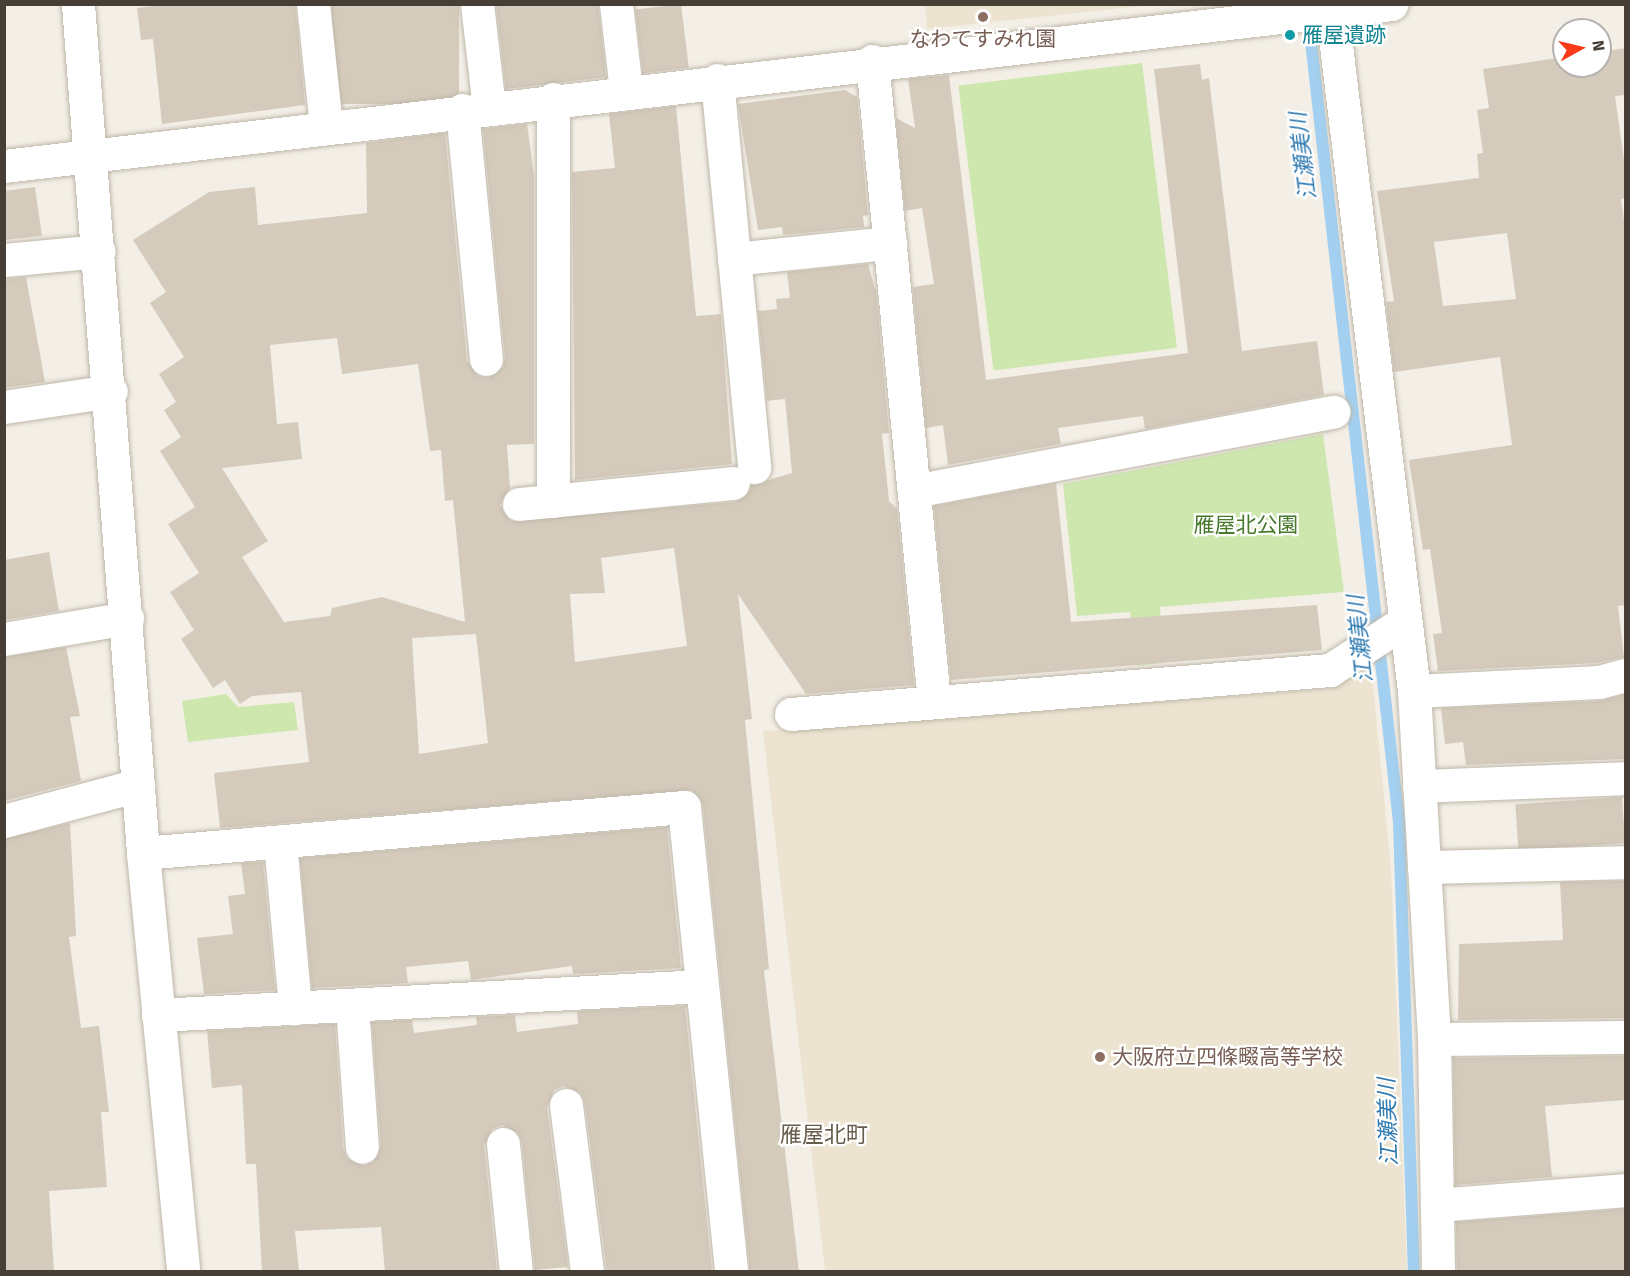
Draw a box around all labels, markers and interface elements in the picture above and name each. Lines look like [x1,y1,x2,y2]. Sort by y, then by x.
marker: なわてすみれ園 [976,10,990,24]
north arrow [1552,18,1612,78]
place label: 雁屋遺跡 [1302,22,1386,48]
place label: なわてすみれ園 [910,26,1056,52]
marker: 雁屋遺跡 [1283,28,1297,42]
text: N [1588,39,1608,52]
water label: 江瀬美川 [1285,111,1321,201]
park label: 雁屋北公園 [1194,512,1298,538]
water label: 江瀬美川 [1342,594,1378,684]
place label: 大阪府立四條畷高等学校 [1112,1044,1343,1070]
marker: 大阪府立四條畷高等学校 [1093,1050,1107,1064]
water label: 江瀬美川 [1373,1078,1403,1166]
district label: 雁屋北町 [780,1122,868,1148]

